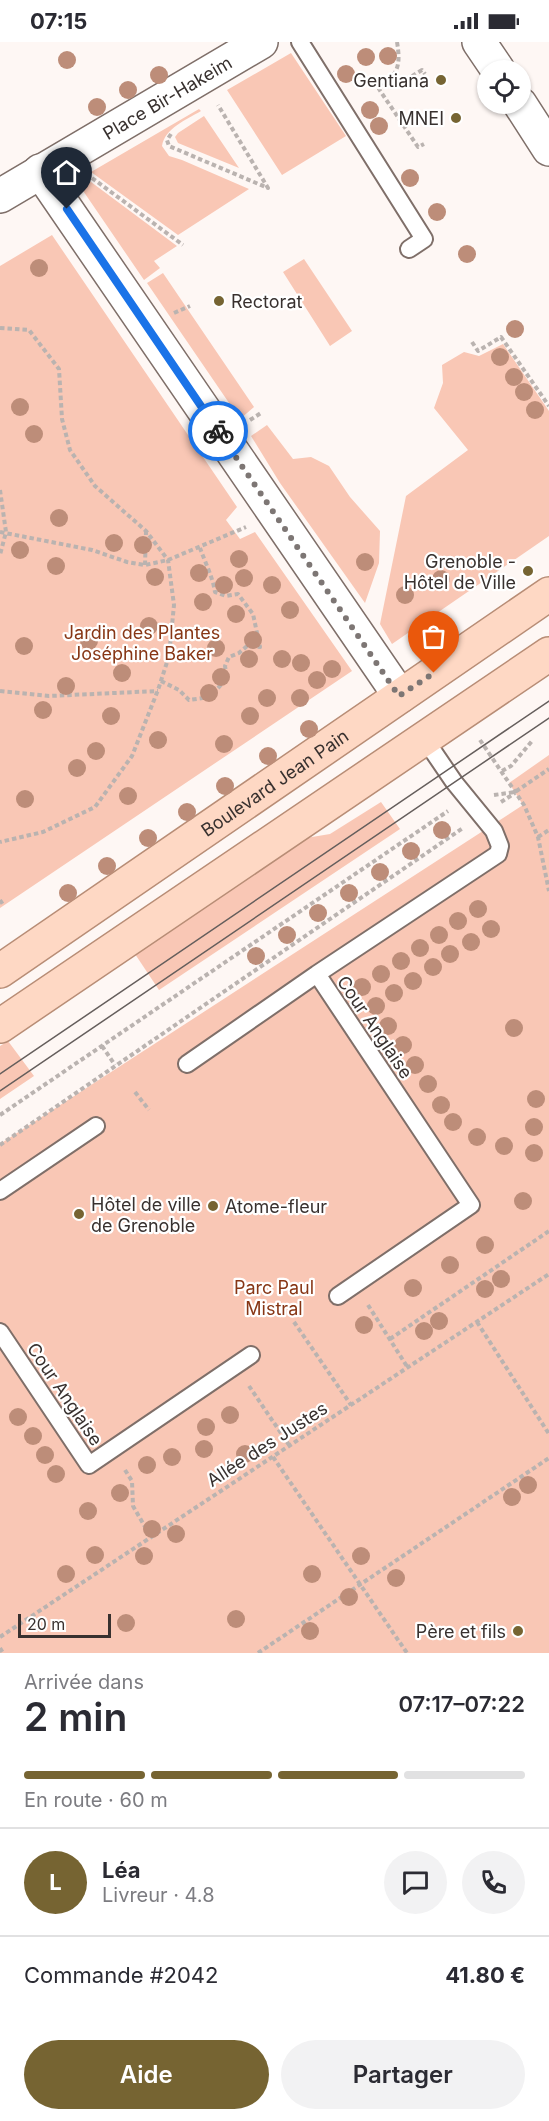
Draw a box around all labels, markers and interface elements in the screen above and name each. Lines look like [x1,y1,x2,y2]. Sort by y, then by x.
text: 07:15 [30,8,87,34]
street label: Place Bir-Hakeim [99,51,235,144]
map controls [477,60,531,114]
button: locate [477,60,531,114]
place label: Gentiana [353,70,429,91]
marker: Gentiana [434,73,448,87]
place label: MNEI [399,108,444,129]
marker: MNEI [449,111,463,125]
pin [41,147,92,209]
icon: home [50,156,83,189]
place label: Rectorat [231,291,302,312]
marker: Rectorat [212,294,226,308]
courier [188,401,248,461]
icon: bike [202,415,235,448]
place label: Grenoble - Hôtel de Ville [404,551,516,593]
marker: Grenoble - Hôtel de Ville [521,564,535,578]
pin [408,611,459,673]
icon: bag [417,620,450,653]
park label: Jardin des Plantes Joséphine Baker [64,622,220,664]
street label: Boulevard Jean Pain [197,725,352,840]
street label: Cour Anglaise [333,972,417,1082]
place label: Hôtel de ville de Grenoble [91,1194,201,1236]
place label: Atome-fleur [225,1196,327,1217]
marker: Atome-fleur [206,1199,220,1213]
marker: Hôtel de ville de Grenoble [72,1207,86,1221]
park label: Parc Paul Mistral [234,1277,314,1319]
street label: Cour Anglaise [23,1339,107,1449]
street label: Allée des Justes [203,1397,331,1491]
scale bar [18,1611,111,1638]
text: 20 m [27,1614,65,1634]
place label: Père et fils [416,1621,506,1642]
marker: Père et fils [511,1624,525,1638]
text: Arrivée dans [24,1670,144,1694]
text: 07:17–07:22 [399,1691,525,1717]
text: 2 min [24,1693,127,1740]
text: En route · 60 m [24,1788,168,1812]
button: chat [384,1851,447,1914]
button: phone [462,1851,525,1914]
text: Léa [102,1857,141,1883]
text: L [49,1869,62,1895]
text: Livreur · 4.8 [102,1883,215,1907]
text: Commande #2042 [24,1962,219,1988]
text: 41.80 € [445,1962,525,1988]
button: Aide [24,2040,269,2109]
button: Partager [281,2040,525,2109]

